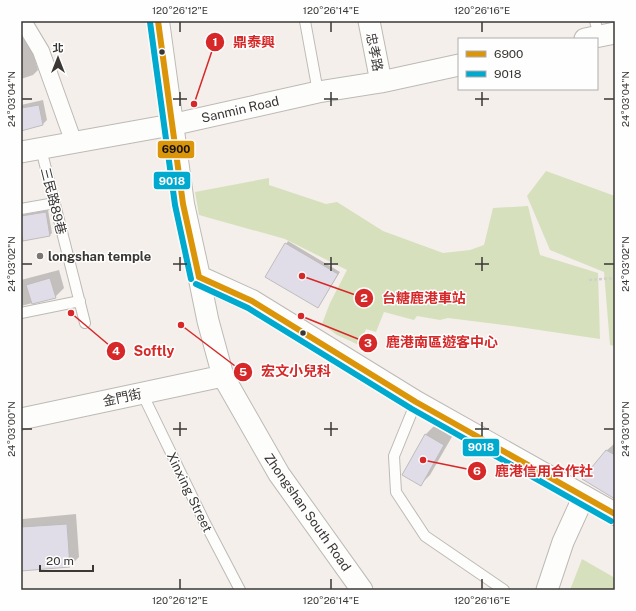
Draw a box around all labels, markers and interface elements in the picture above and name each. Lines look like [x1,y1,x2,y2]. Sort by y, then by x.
text: 120°26'12"E [152,4,208,16]
text: 120°26'14"E [303,4,359,16]
text: 120°26'16"E [454,4,510,16]
callout: 鼎泰興 [205,29,283,55]
street label: 忠孝路 [363,32,386,73]
text: 鼎泰興 [233,34,275,50]
text: 1 [212,35,218,49]
north arrow [38,38,78,78]
legend [458,38,598,90]
text: 北 [53,42,64,54]
unlabelled marker [157,47,167,57]
text: 6900 [494,47,523,61]
text: 9018 [494,67,522,81]
text: 24°03'04"N [5,71,17,127]
text: 24°03'04"N [619,71,631,127]
street label: Sanmin Road [200,93,280,126]
line badge: 6900 [157,140,195,159]
text: 6900 [162,143,190,155]
street label: 三民路89巷 [38,166,69,236]
line badge: 9018 [153,171,191,190]
text: 9018 [159,175,185,187]
text: 24°03'02"N [5,236,17,292]
text: 24°03'02"N [619,236,631,292]
place label: longshan temple [48,249,151,264]
marker: longshan temple [35,251,45,261]
callout: 台糖鹿港車站 [354,285,474,311]
text: 台糖鹿港車站 [382,290,466,306]
text: 2 [360,291,368,305]
unlabelled marker [298,328,308,338]
callout: 鹿港南區遊客中心 [358,330,506,356]
text: 鹿港南區遊客中心 [386,334,498,350]
text: 3 [364,336,372,350]
callout: Softly [106,338,182,364]
text: Softly [134,343,175,359]
text: 4 [112,344,120,358]
callout: 宏文小兒科 [233,359,339,385]
text: 宏文小兒科 [261,363,331,379]
text: 5 [239,365,247,379]
street label: 金門街 [101,386,143,409]
text: 24°03'00"N [5,401,17,457]
text: 24°03'00"N [619,401,631,457]
line badge: 9018 [462,438,500,457]
text: 9018 [468,441,494,453]
street label: Xinxing Street [164,450,215,535]
street label: Zhongshan South Road [261,451,354,574]
callout: 鹿港信用合作社 [467,458,601,484]
text: 鹿港信用合作社 [495,463,593,479]
text: 6 [473,464,481,478]
scale bar [40,547,93,573]
text: 20 m [46,554,74,568]
text: 120°26'12"E [152,594,208,606]
text: 120°26'14"E [303,594,359,606]
text: 120°26'16"E [454,594,510,606]

